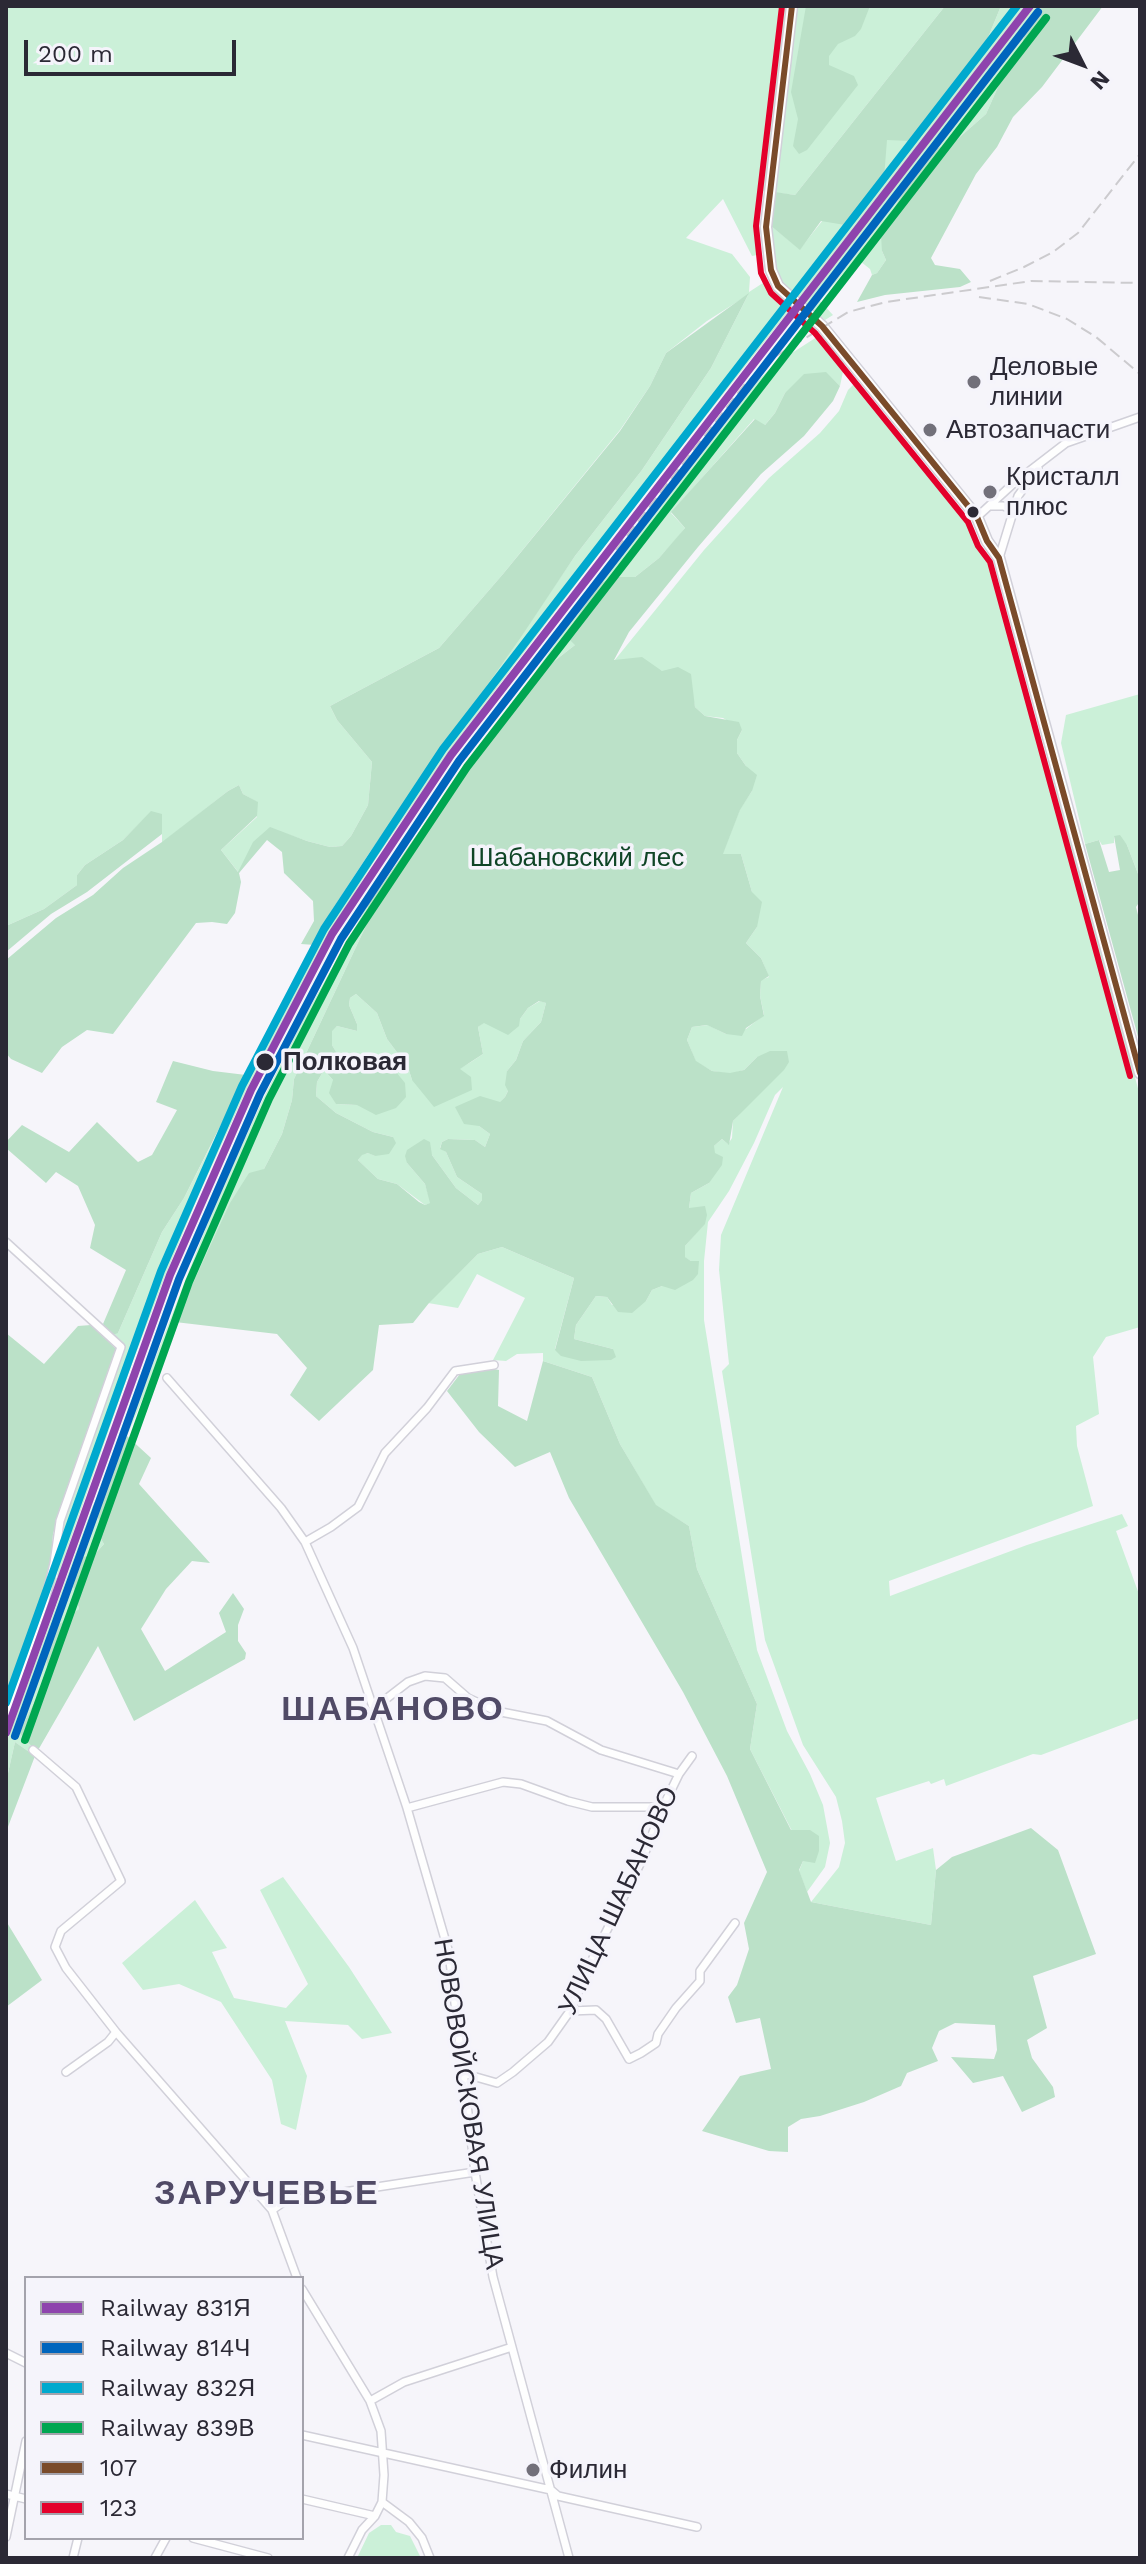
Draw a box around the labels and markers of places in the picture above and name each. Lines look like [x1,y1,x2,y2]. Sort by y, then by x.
place label: Деловые линии [990,351,1098,412]
marker: Деловые линии [965,373,983,391]
place label: Автозапчасти [946,414,1110,446]
marker: Автозапчасти [921,421,939,439]
place label: Кристалл плюс [1006,461,1120,522]
marker: Кристалл плюс [981,483,999,501]
unlabelled marker [965,504,981,520]
place label: Полковая [283,1046,407,1078]
marker: Полковая [254,1051,276,1073]
place label: Филин [549,2454,627,2486]
marker: Филин [524,2461,542,2479]

